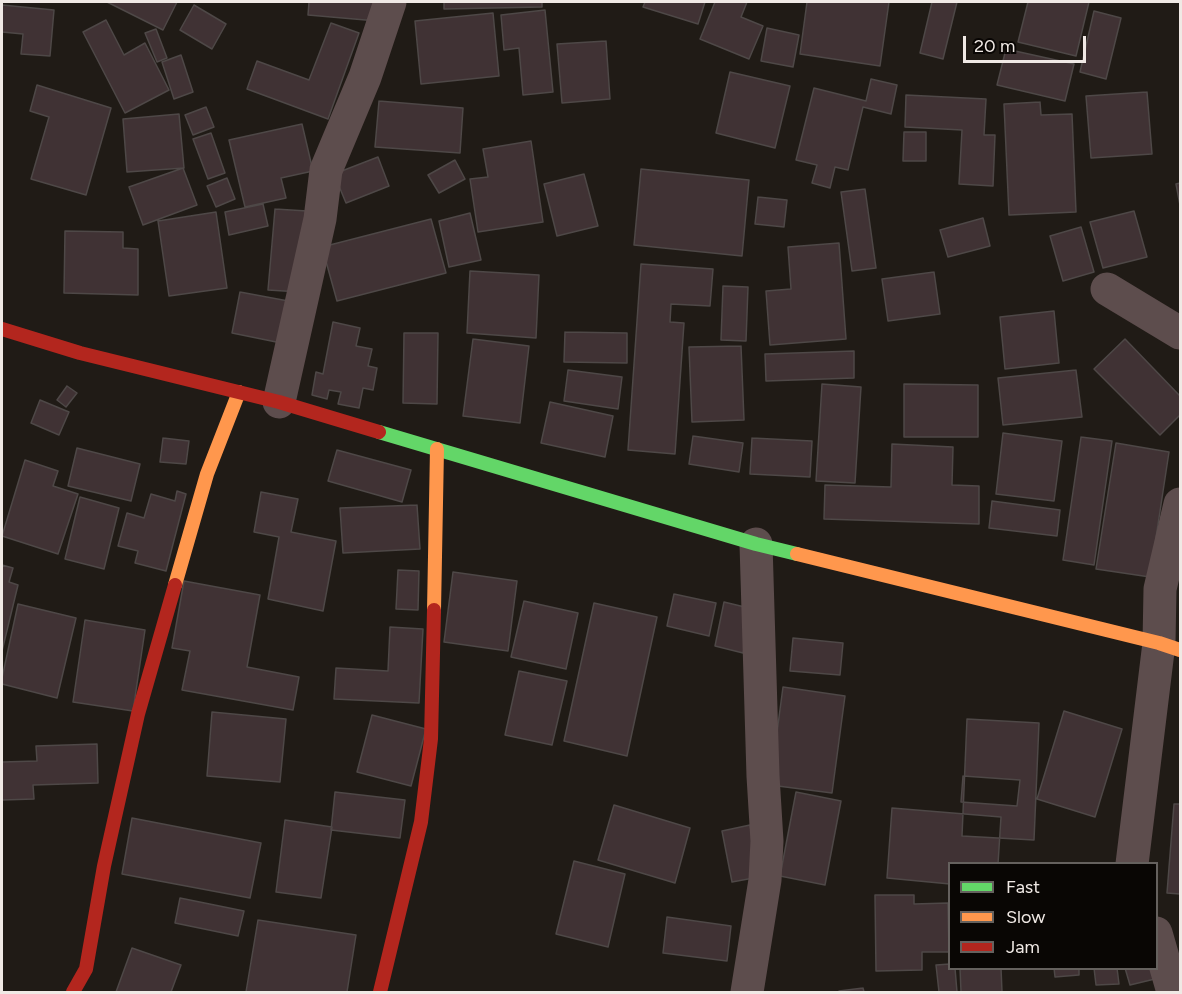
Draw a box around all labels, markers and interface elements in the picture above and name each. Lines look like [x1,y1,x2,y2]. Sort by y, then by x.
scale bar [966,24,1089,62]
text: 20 m [974,35,1015,57]
legend [948,862,1158,970]
text: Fast [1006,876,1040,898]
text: Slow [1006,906,1045,928]
text: Jam [1006,936,1040,958]

